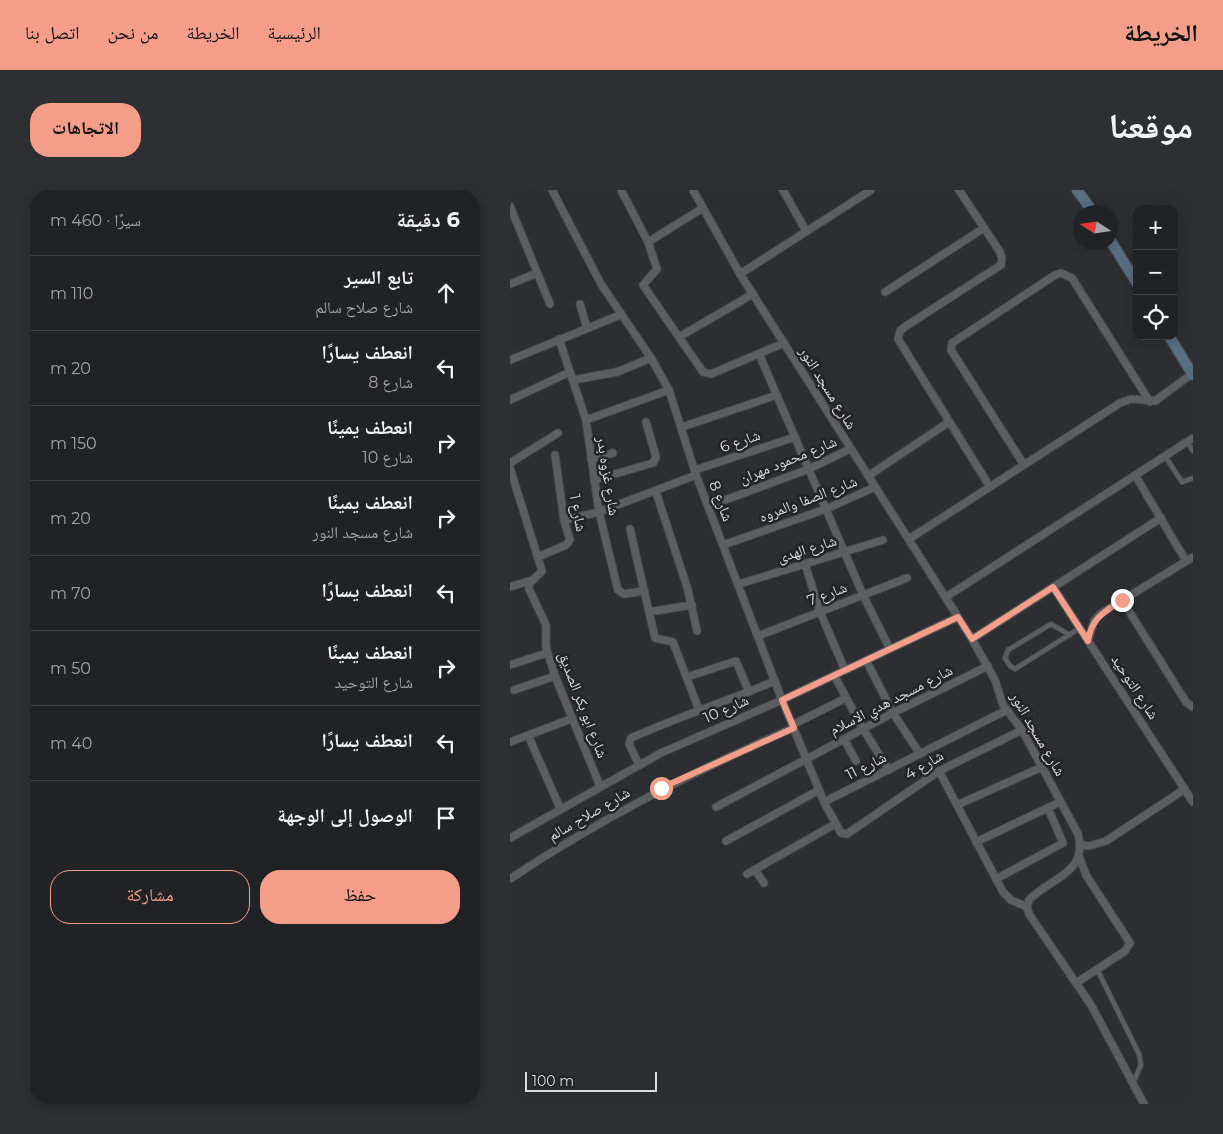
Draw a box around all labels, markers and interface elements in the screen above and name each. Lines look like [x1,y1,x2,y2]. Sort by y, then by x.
text: الخريطة [1124,18,1198,47]
text: اتصل بنا [25,22,80,44]
text: من نحن [108,22,159,44]
text: الخريطة [187,22,240,44]
text: الرئيسية [268,22,321,44]
button: الاتجاهات [30,103,141,157]
text: موقعنا [1108,104,1193,147]
north arrow [1073,205,1118,250]
map controls [1133,205,1178,340]
button: + [1133,205,1178,250]
text: 6 دقيقة [397,207,460,232]
text: سيرًا · 460 m [50,211,141,230]
button: − [1133,250,1178,295]
text: تابع السير [344,266,413,289]
icon: ahead [432,279,460,307]
text: 110 m [50,284,93,303]
button: locate [1133,295,1178,340]
text: شارع صلاح سالم [315,298,413,317]
text: انعطف يسارًا [321,341,413,364]
street label: شارع مسجد النور [794,342,862,433]
icon: left [432,354,460,382]
text: 20 m [50,359,91,378]
text: شارع 8 [368,373,413,392]
text: انعطف يمينًا [327,416,413,439]
street label: شارع 6 [717,425,763,457]
icon: right [432,429,460,457]
street label: شارع محمود مهران [736,431,840,489]
text: 150 m [50,434,97,453]
street label: شارع غزوه بدر [592,434,624,517]
text: شارع 10 [362,448,413,467]
street label: شارع الصفا والمروه [756,471,860,527]
street label: شارع 8 [704,478,738,524]
text: انعطف يمينًا [327,491,413,514]
street label: شارع 1 [565,493,591,534]
icon: right [432,504,460,532]
text: 20 m [50,509,91,528]
text: شارع مسجد النور [313,523,413,542]
street label: شارع الهدى [775,530,839,568]
street label: شارع 7 [804,577,850,611]
text: انعطف يسارًا [321,579,413,602]
icon: left [432,579,460,607]
text: 70 m [50,584,91,603]
route end [1111,589,1134,612]
text: انعطف يمينًا [327,641,413,664]
street label: شارع ابو بكر الصديق [554,649,613,761]
street label: شارع التوحيد [1107,651,1164,723]
icon: right [432,654,460,682]
text: 50 m [50,659,91,678]
street label: شارع مسجد هدي الاسلام [826,660,957,741]
text: شارع التوحيد [334,673,413,692]
street label: شارع مسجد النور [1005,687,1070,780]
street label: شارع 10 [700,690,752,728]
text: انعطف يسارًا [321,729,413,752]
icon: left [432,729,460,757]
text: 40 m [50,734,92,753]
street label: شارع 4 [901,745,947,784]
street label: شارع 11 [842,747,890,785]
route start [650,777,673,800]
street label: شارع صلاح سالم [544,782,634,846]
text: الوصول إلى الوجهة [277,804,413,827]
icon: arrive [432,804,460,832]
button: مشاركة [50,870,250,924]
button: حفظ [260,870,460,924]
scale bar [525,1069,658,1092]
text: 100 m [532,1072,574,1090]

